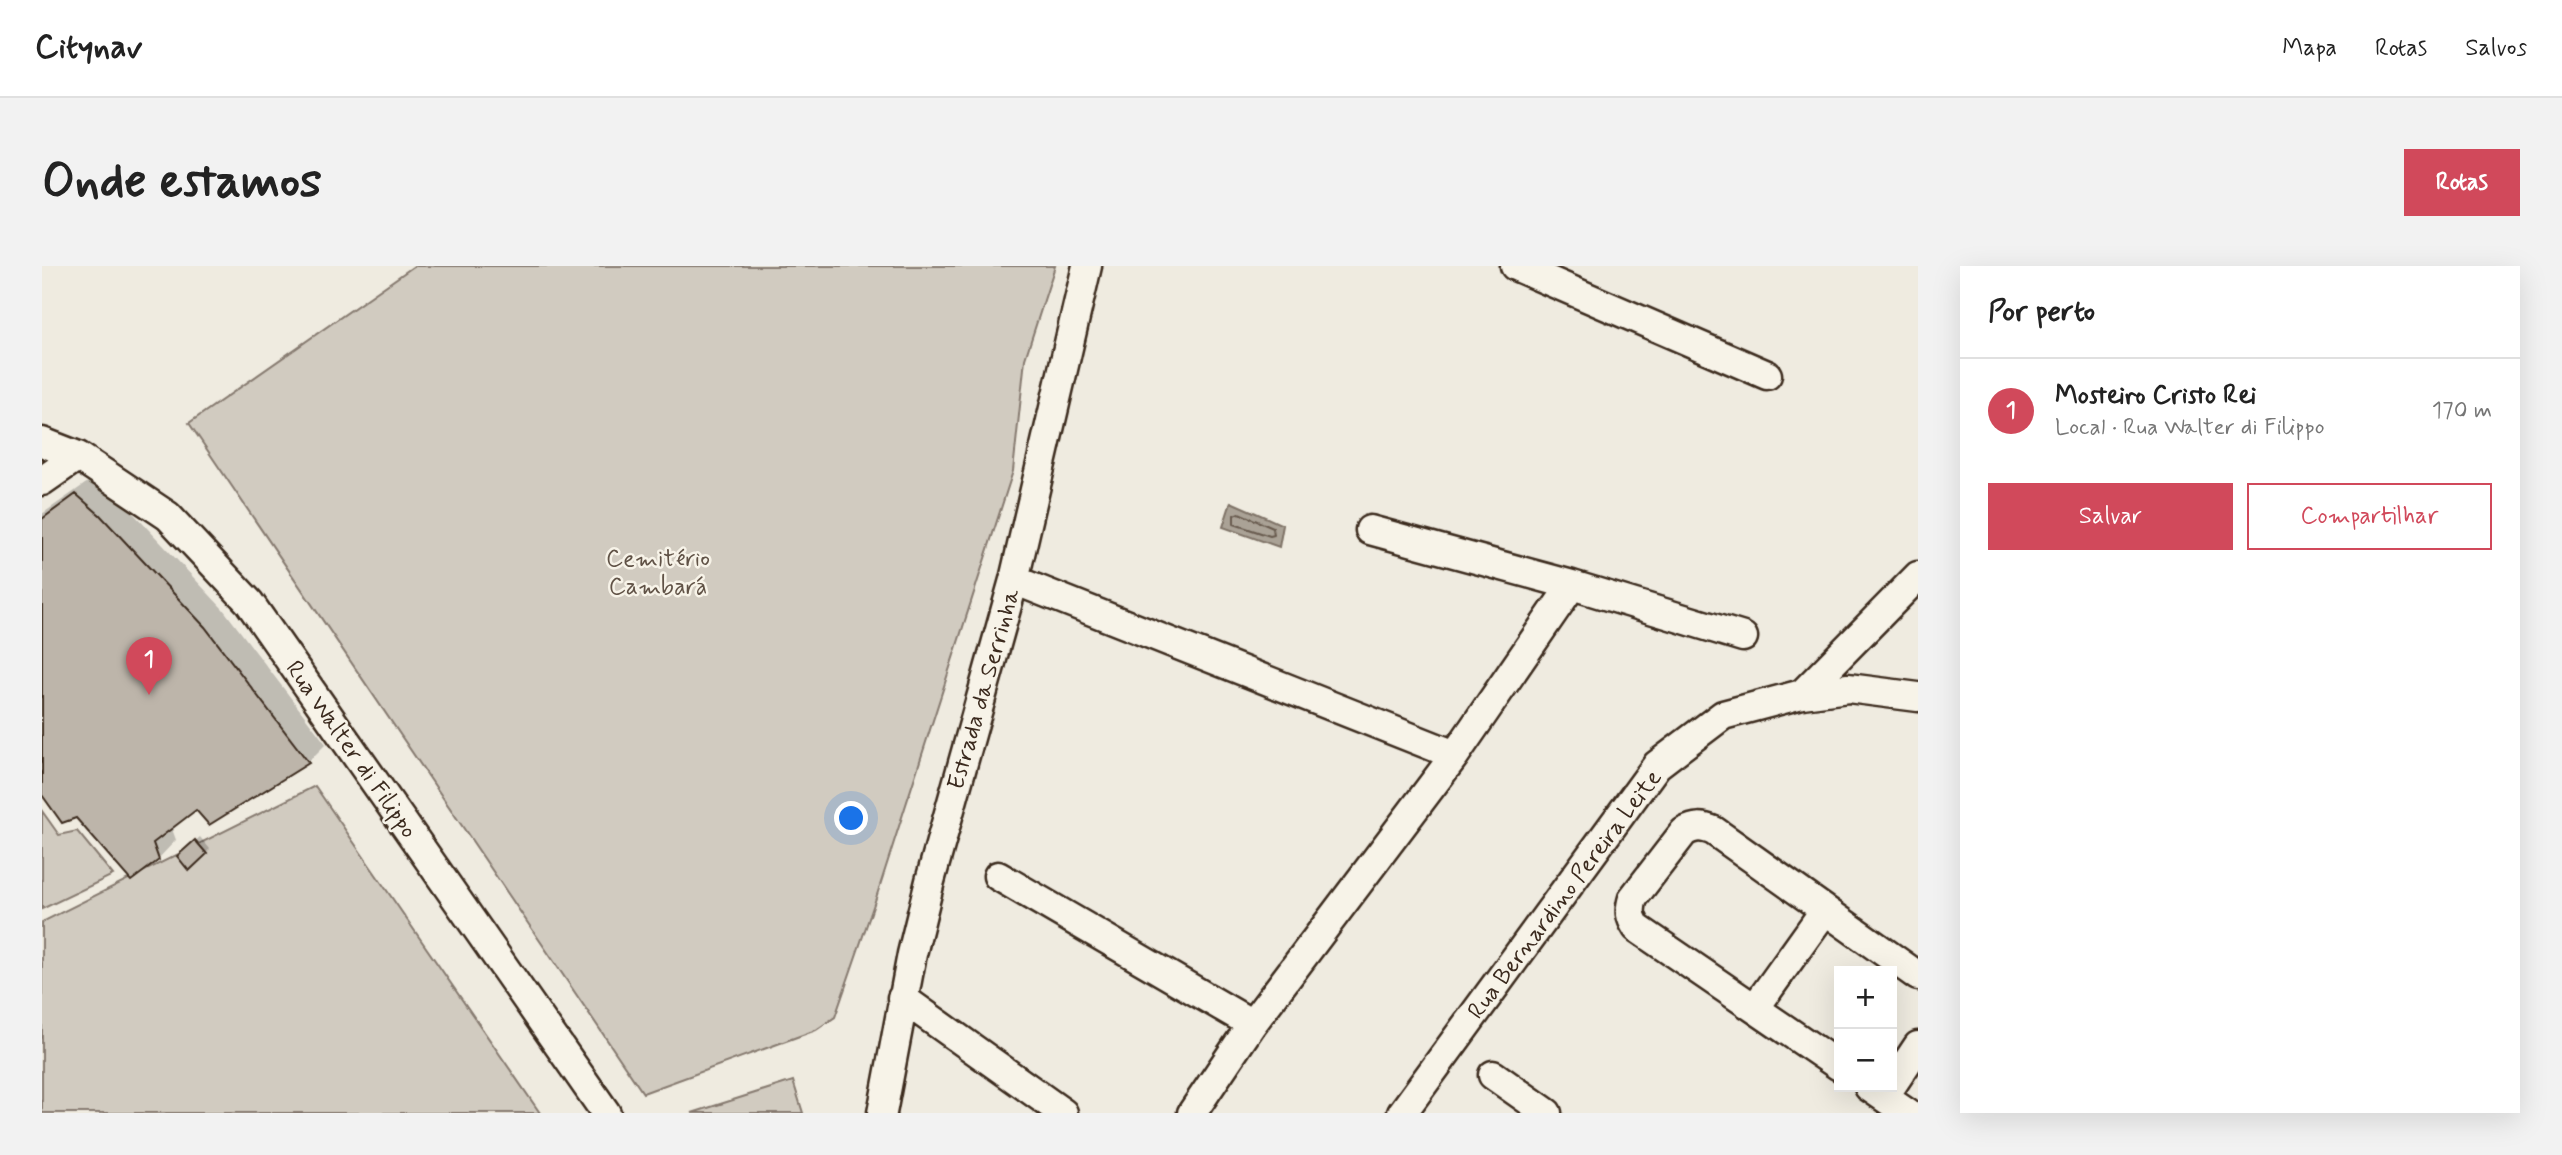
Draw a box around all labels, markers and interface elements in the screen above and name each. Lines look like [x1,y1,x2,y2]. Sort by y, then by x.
text: Citynav [35,26,142,70]
text: Mapa [2282,33,2337,64]
text: Rotas [2375,33,2427,64]
text: Salvos [2465,33,2527,64]
button: Rotas [2404,149,2520,216]
text: Onde estamos [42,150,322,215]
text: Por perto [1988,292,2095,331]
text: Mosteiro Cristo Rei [2055,379,2256,413]
text: 1 [2006,396,2016,426]
text: 170 m [2432,396,2492,426]
text: Local · Rua Walter di Filippo [2055,413,2325,443]
button: Salvar [1988,483,2233,550]
button: Compartilhar [2247,483,2492,550]
park label: Cemitério Cambará [606,544,710,603]
street label: Estrada da Serrinha [941,585,1028,793]
pin: 1 [126,637,172,695]
street label: Rua Walter di Filippo [278,655,424,845]
street label: Rua Bernardino Pereira Leite [1461,764,1669,1026]
your location [834,801,868,835]
map controls [1834,966,1897,1092]
button: + [1834,966,1897,1029]
button: − [1834,1029,1897,1092]

